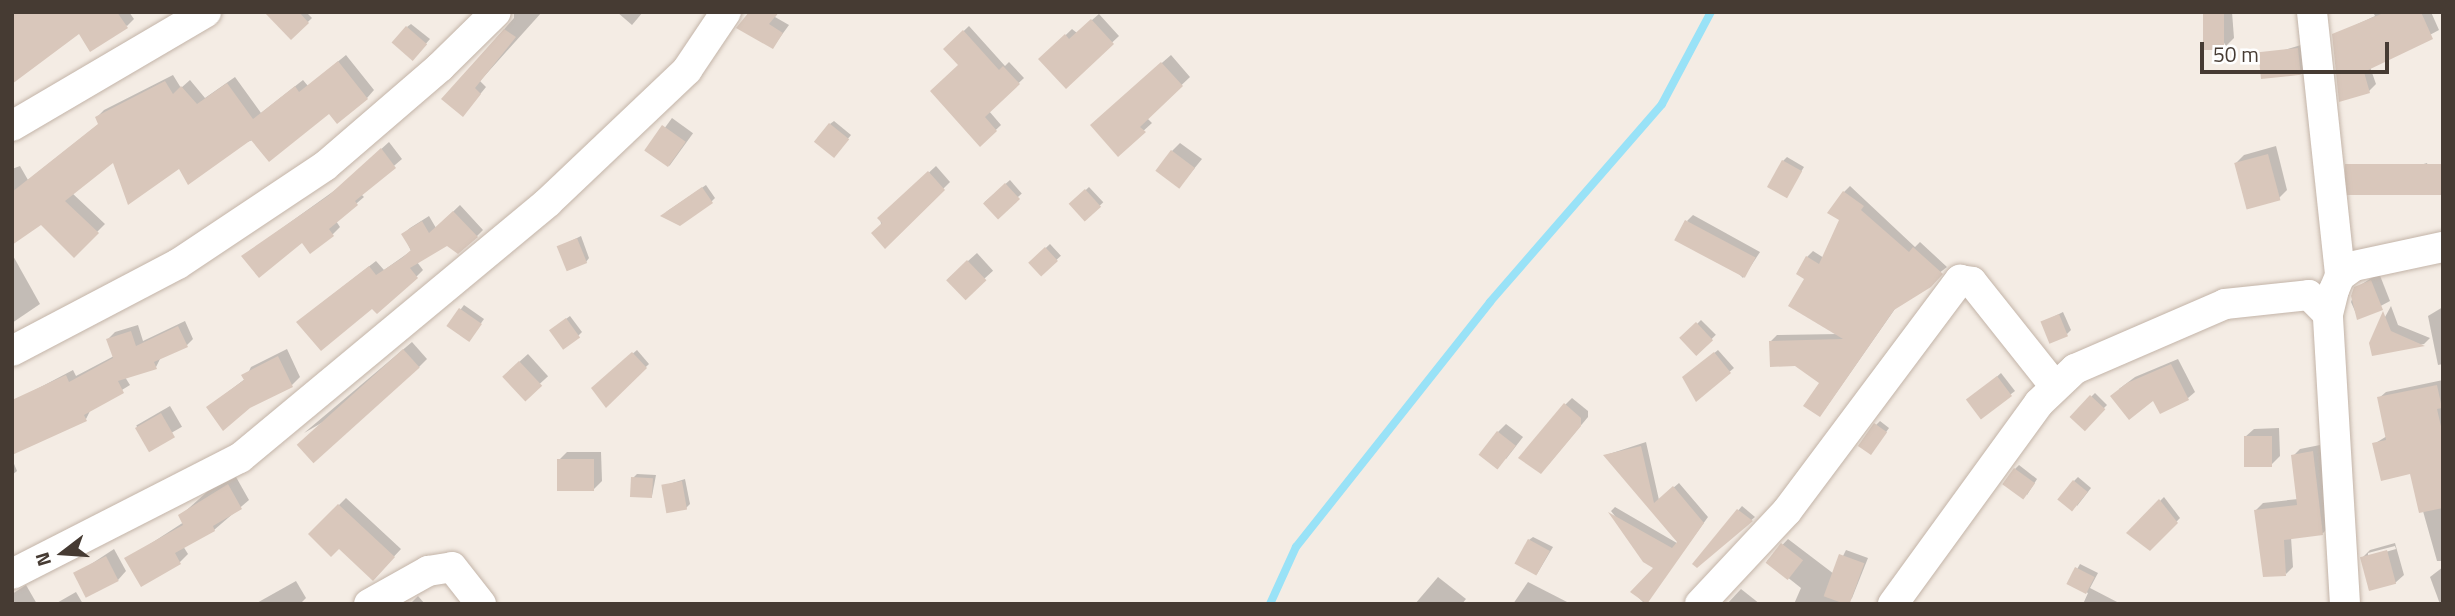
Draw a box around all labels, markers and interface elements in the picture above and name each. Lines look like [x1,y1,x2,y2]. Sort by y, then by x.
scale bar [2203,28,2392,72]
text: 50 m [2213,38,2259,70]
north arrow [28,518,98,588]
text: N [27,549,58,570]

